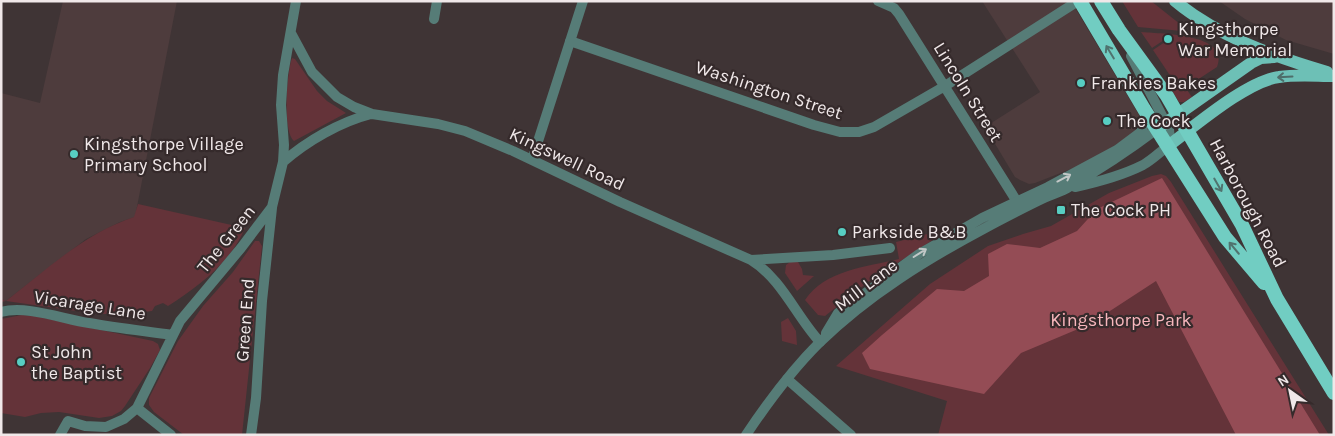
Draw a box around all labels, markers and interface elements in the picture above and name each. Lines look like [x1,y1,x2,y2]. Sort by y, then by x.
place label: Kingsthorpe War Memorial [1178,18,1292,61]
marker: Kingsthorpe War Memorial [1162,33,1174,45]
street label: Lincoln Street [929,38,1007,146]
one-way arrow [1105,45,1115,59]
street label: Washington Street [693,56,846,124]
place label: Frankies Bakes [1091,72,1216,94]
one-way arrow [1277,72,1293,81]
marker: Frankies Bakes [1075,77,1087,89]
place label: The Cock [1117,110,1191,132]
marker: The Cock [1101,115,1113,127]
street label: Kingswell Road [506,123,628,195]
place label: Kingsthorpe Village Primary School [84,133,244,176]
street label: Harborough Road [1205,135,1291,271]
marker: Kingsthorpe Village Primary School [68,148,80,160]
one-way arrow [1057,173,1071,183]
one-way arrow [1213,177,1223,191]
place label: The Cock PH [1071,199,1171,221]
street label: The Green [192,201,260,277]
marker: The Cock PH [1055,204,1067,216]
place label: Parkside B&B [852,221,966,243]
marker: Parkside B&B [836,226,848,238]
one-way arrow [1229,242,1240,255]
one-way arrow [913,248,927,258]
street label: Mill Lane [830,254,902,316]
street label: Green End [231,278,259,362]
street label: Vicarage Lane [32,285,148,325]
park label: Kingsthorpe Park [1050,309,1192,331]
place label: St John the Baptist [31,341,122,384]
marker: St John the Baptist [15,356,27,368]
north arrow [1265,366,1315,416]
text: N [1274,371,1292,390]

